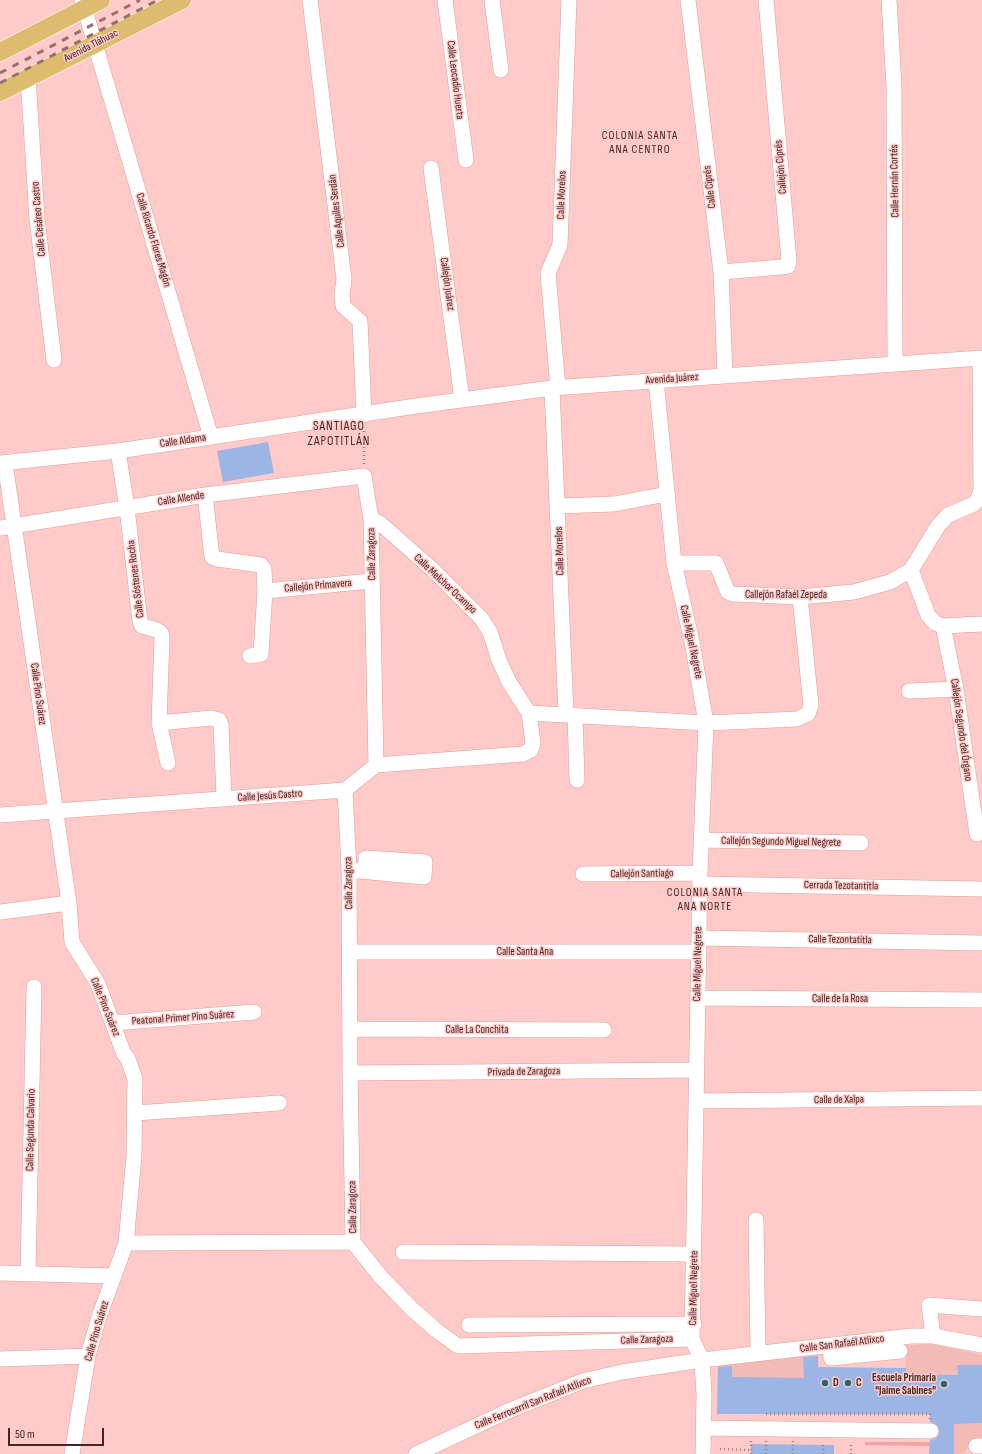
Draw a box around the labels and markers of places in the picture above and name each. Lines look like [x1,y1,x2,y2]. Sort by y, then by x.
place label: Escuela Primaria "Jaime Sabines" [872,1371,936,1397]
place label: D [833,1376,839,1390]
place label: C [856,1376,862,1390]
marker: D [820,1378,830,1388]
marker: C [843,1378,853,1388]
marker: Escuela Primaria "Jaime Sabines" [939,1379,949,1389]

